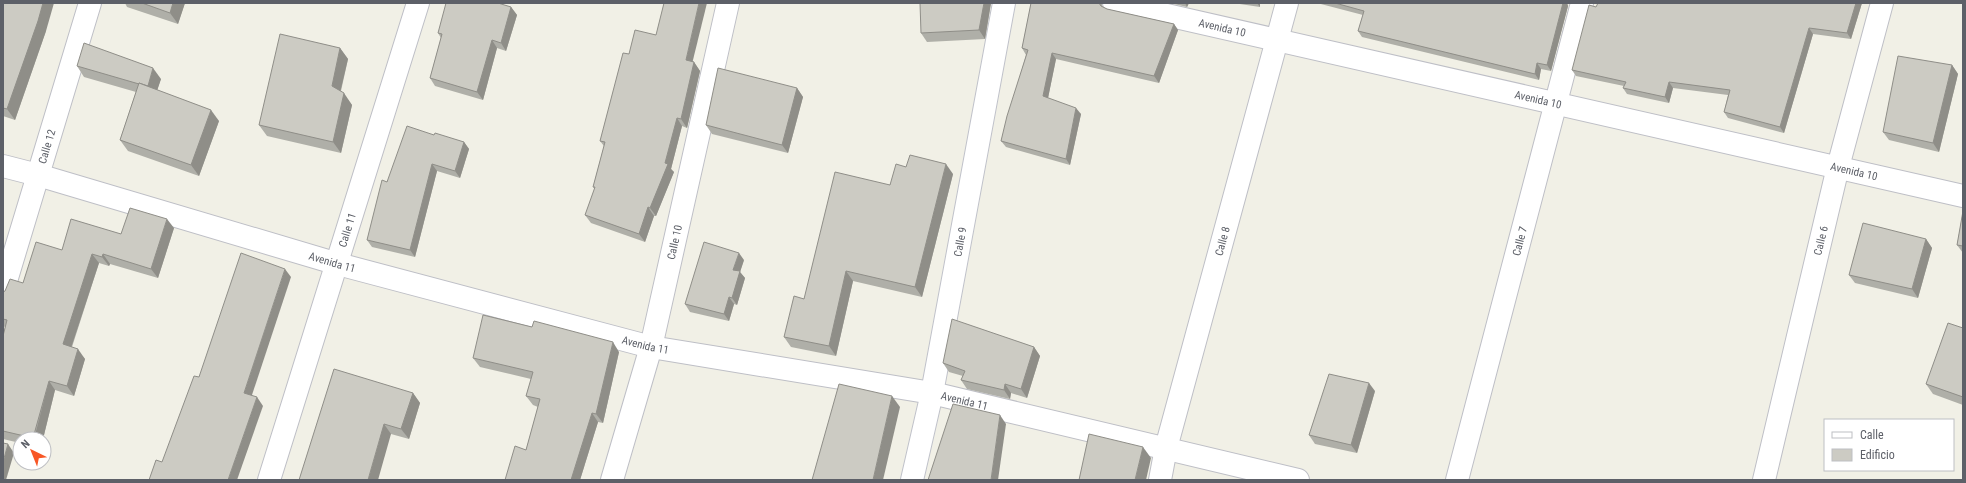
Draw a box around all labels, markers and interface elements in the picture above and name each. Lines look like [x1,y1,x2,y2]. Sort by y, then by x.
street label: Avenida 10 [1197,16,1247,40]
street label: Avenida 10 [1513,88,1563,112]
street label: Calle 12 [36,128,58,165]
street label: Avenida 10 [1829,160,1879,183]
street label: Calle 11 [336,211,359,249]
street label: Calle 10 [665,224,685,261]
street label: Calle 8 [1213,225,1233,257]
street label: Calle 7 [1510,225,1530,257]
street label: Calle 6 [1811,225,1831,257]
street label: Calle 9 [951,226,969,258]
street label: Avenida 11 [307,250,357,275]
street label: Avenida 11 [620,334,670,357]
street label: Avenida 11 [940,389,989,413]
legend [1824,419,1954,471]
text: Calle [1860,428,1884,442]
north arrow [12,431,52,471]
text: N [19,437,33,451]
text: Edificio [1860,448,1895,462]

